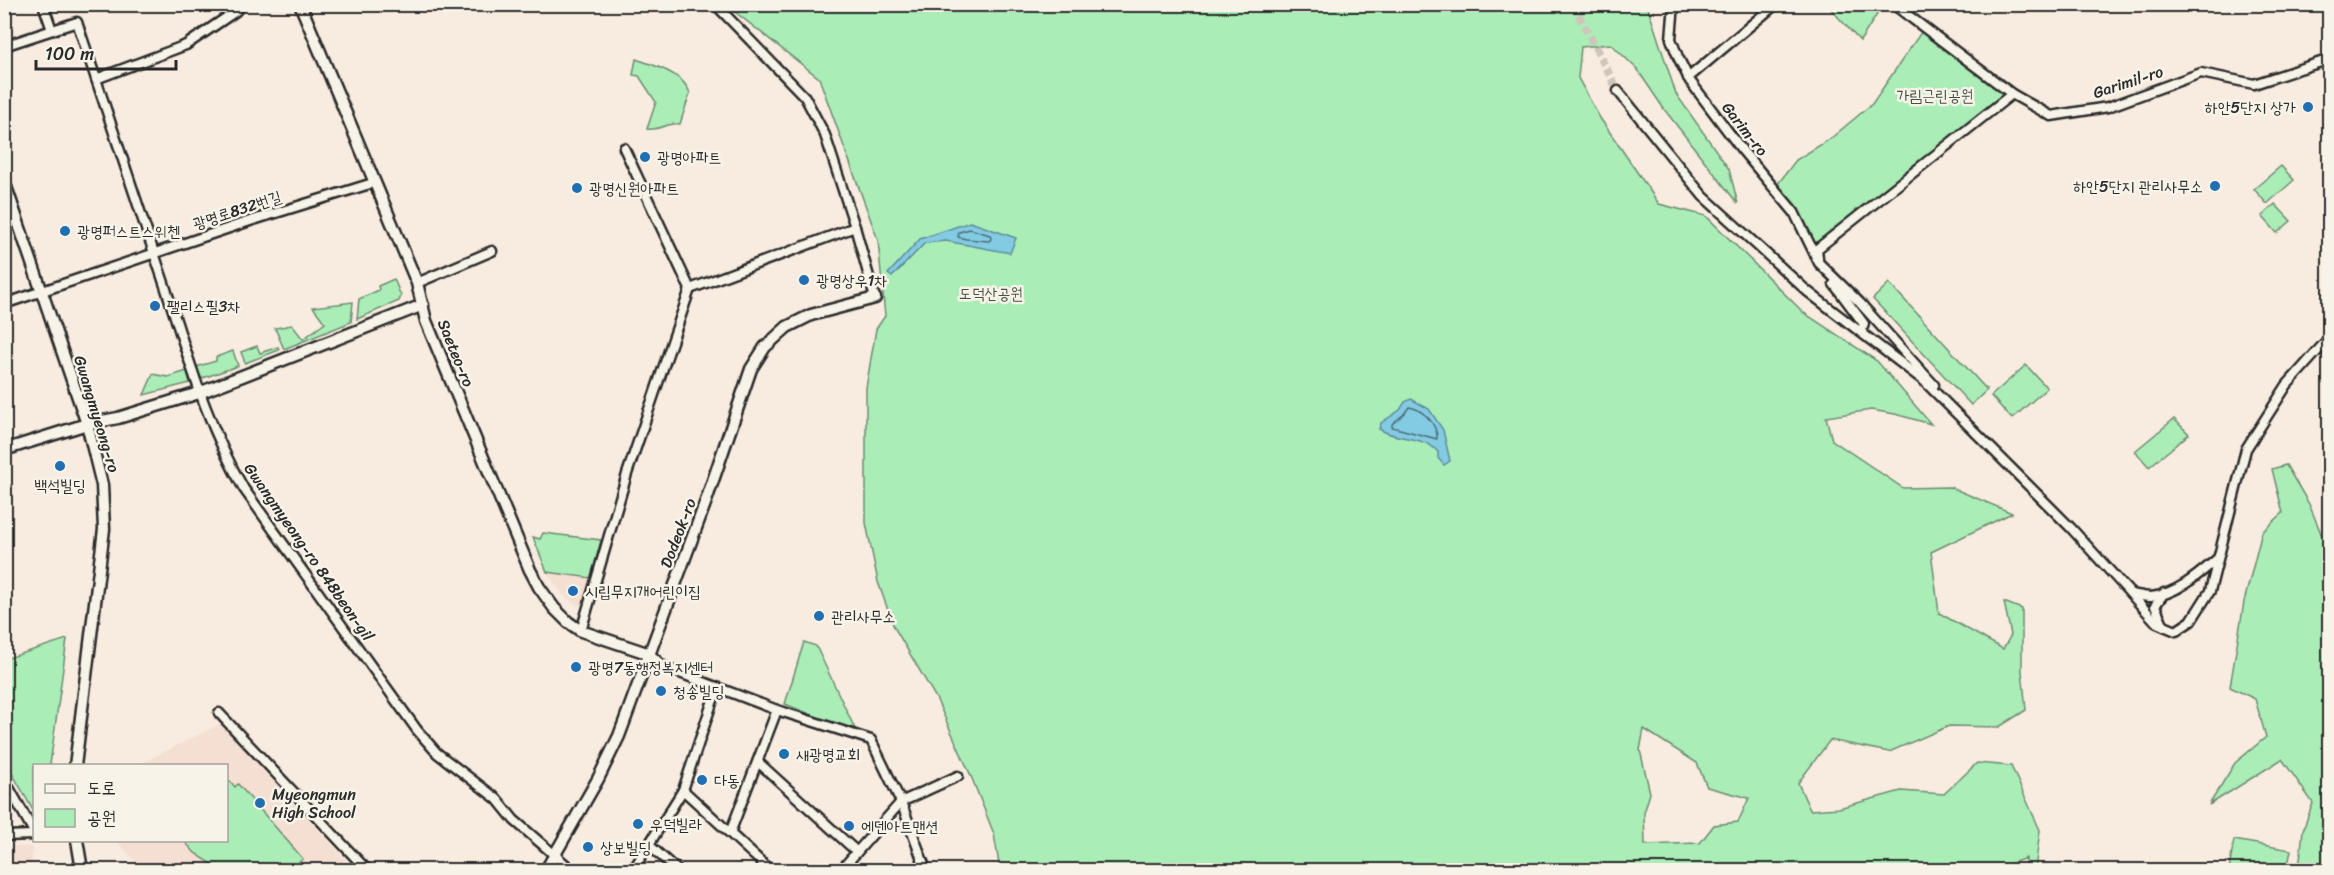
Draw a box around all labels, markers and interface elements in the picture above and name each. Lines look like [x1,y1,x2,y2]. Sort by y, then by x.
scale bar [36,33,176,71]
text: 100 m [45,38,94,70]
street label: Garimil-ro [2089,57,2167,107]
park label: 가림근린공원 [1896,81,1974,110]
place label: 하안5단지 상가 [2205,93,2296,122]
street label: Garim-ro [1714,95,1776,163]
marker: 하안5단지 상가 [2301,100,2315,114]
place label: 광명아파트 [657,143,721,172]
marker: 광명아파트 [638,150,652,164]
place label: 하안5단지 관리사무소 [2073,172,2203,201]
place label: 광명신원아파트 [589,174,679,203]
marker: 하안5단지 관리사무소 [2208,179,2222,193]
marker: 광명신원아파트 [570,181,584,195]
street label: 광명로832번길 [189,182,285,238]
place label: 광명퍼스트스위첸 [77,217,180,246]
marker: 광명퍼스트스위첸 [58,224,72,238]
place label: 광명상우1차 [816,266,887,295]
marker: 광명상우1차 [797,273,811,287]
park label: 도덕산공원 [959,279,1023,308]
place label: 팰리스필3차 [167,292,240,321]
marker: 팰리스필3차 [148,299,162,313]
street label: Saeteo-ro [429,315,483,391]
street label: Gwangmyeong-ro [65,352,129,476]
street label: Gwangmyeong-ro 848beon-gil [236,457,382,648]
marker: 백석빌딩 [53,459,67,473]
place label: 백석빌딩 [34,471,86,500]
street label: Dodeok-ro [651,494,705,572]
place label: 시립무지개어린이집 [585,577,701,606]
marker: 시립무지개어린이집 [566,584,580,598]
place label: 관리사무소 [831,602,895,631]
marker: 관리사무소 [812,609,826,623]
place label: 광명7동행정복지센터 [588,653,713,682]
marker: 광명7동행정복지센터 [569,660,583,674]
place label: 청송빌딩 [673,677,725,706]
marker: 청송빌딩 [654,684,668,698]
place label: 새광명교회 [796,740,860,769]
marker: 새광명교회 [777,747,791,761]
legend [33,764,228,842]
place label: 다동 [714,766,740,795]
text: 도로 [87,772,116,804]
marker: 다동 [695,773,709,787]
place label: Myeongmun High School [272,780,356,827]
marker: Myeongmun High School [253,796,267,810]
text: 공원 [87,802,116,834]
place label: 우덕빌라 [650,810,702,839]
place label: 에덴아트맨션 [861,812,938,841]
marker: 우덕빌라 [631,817,645,831]
marker: 에덴아트맨션 [842,819,856,833]
place label: 상보빌딩 [600,833,652,862]
marker: 상보빌딩 [581,840,595,854]

